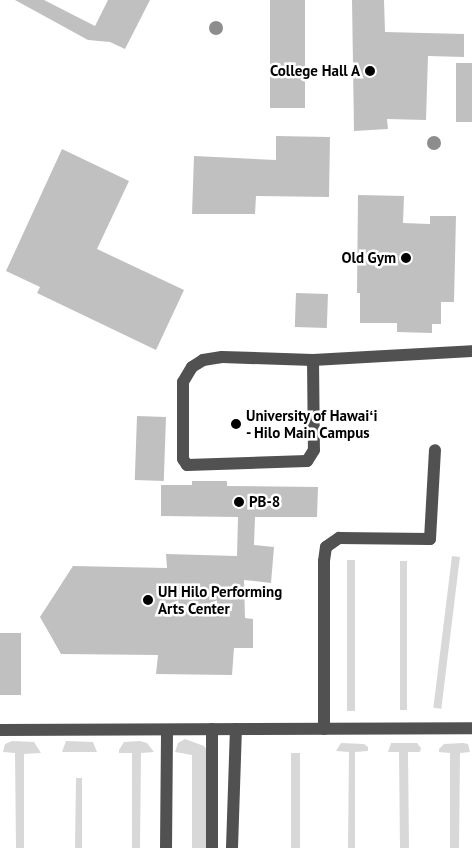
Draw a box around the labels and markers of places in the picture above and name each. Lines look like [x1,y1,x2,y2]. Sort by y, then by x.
place label: College Hall A [269,62,360,80]
marker: College Hall A [364,65,376,77]
place label: Old Gym [341,249,396,267]
marker: Old Gym [400,252,412,264]
place label: University of Hawaiʻi - Hilo Main Campus [246,406,378,441]
marker: University of Hawaiʻi - Hilo Main Campus [230,418,242,430]
place label: PB-8 [249,493,280,511]
marker: PB-8 [233,496,245,508]
place label: UH Hilo Performing Arts Center [158,582,282,617]
marker: UH Hilo Performing Arts Center [142,594,154,606]

